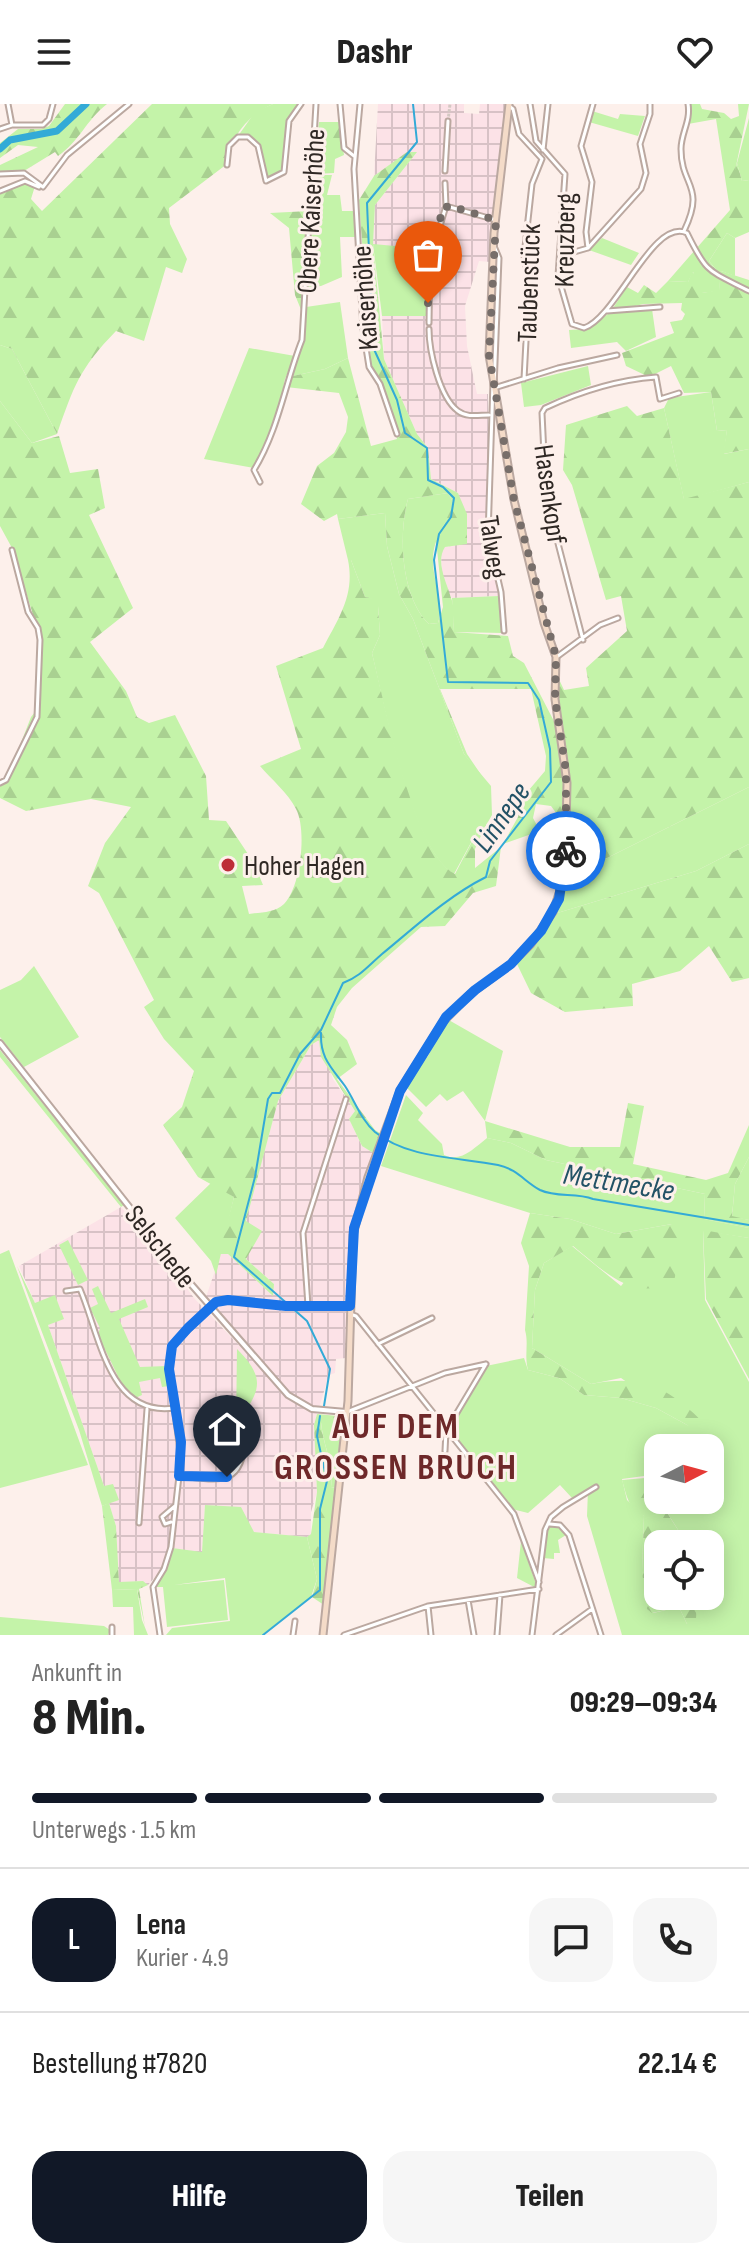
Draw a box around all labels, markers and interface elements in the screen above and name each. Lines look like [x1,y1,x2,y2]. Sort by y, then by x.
icon: menu [32,30,76,74]
icon: heart [673,30,717,74]
text: Dashr [336,31,413,74]
street label: Obere Kaiserhöhe [291,128,332,294]
street label: Kreuzberg [548,193,583,288]
pin [394,221,462,303]
street label: Taubenstück [511,223,548,343]
icon: bag [406,233,450,277]
street label: Kaiserhöhe [345,245,386,351]
street label: Hasenkopf [526,443,573,547]
street label: Talweg [472,513,513,581]
water label: Linnepe [465,775,539,859]
courier [526,811,606,891]
icon: bike [544,829,588,873]
place label: Hoher Hagen [244,850,365,883]
marker: Hoher Hagen [219,856,237,874]
water label: Mettmecke [561,1156,677,1210]
street label: Selschede [117,1199,202,1295]
pin [193,1395,261,1477]
district label: AUF DEM GROSSEN BRUCH [274,1406,518,1490]
icon: home [205,1407,249,1451]
north arrow [644,1434,724,1514]
map controls [644,1434,724,1610]
button: locate [644,1530,724,1610]
text: Ankunft in [32,1658,122,1689]
text: 09:29–09:34 [570,1685,717,1721]
text: 8 Min. [32,1687,146,1750]
text: Unterwegs · 1.5 km [32,1815,196,1846]
button: chat [529,1898,613,1982]
button: phone [633,1898,717,1982]
text: Lena [136,1907,186,1943]
text: L [68,1922,80,1958]
text: Kurier · 4.9 [136,1943,229,1974]
text: Bestellung #7820 [32,2046,207,2082]
text: 22.14 € [638,2046,717,2082]
button: Hilfe [32,2151,367,2243]
button: Teilen [383,2151,717,2243]

